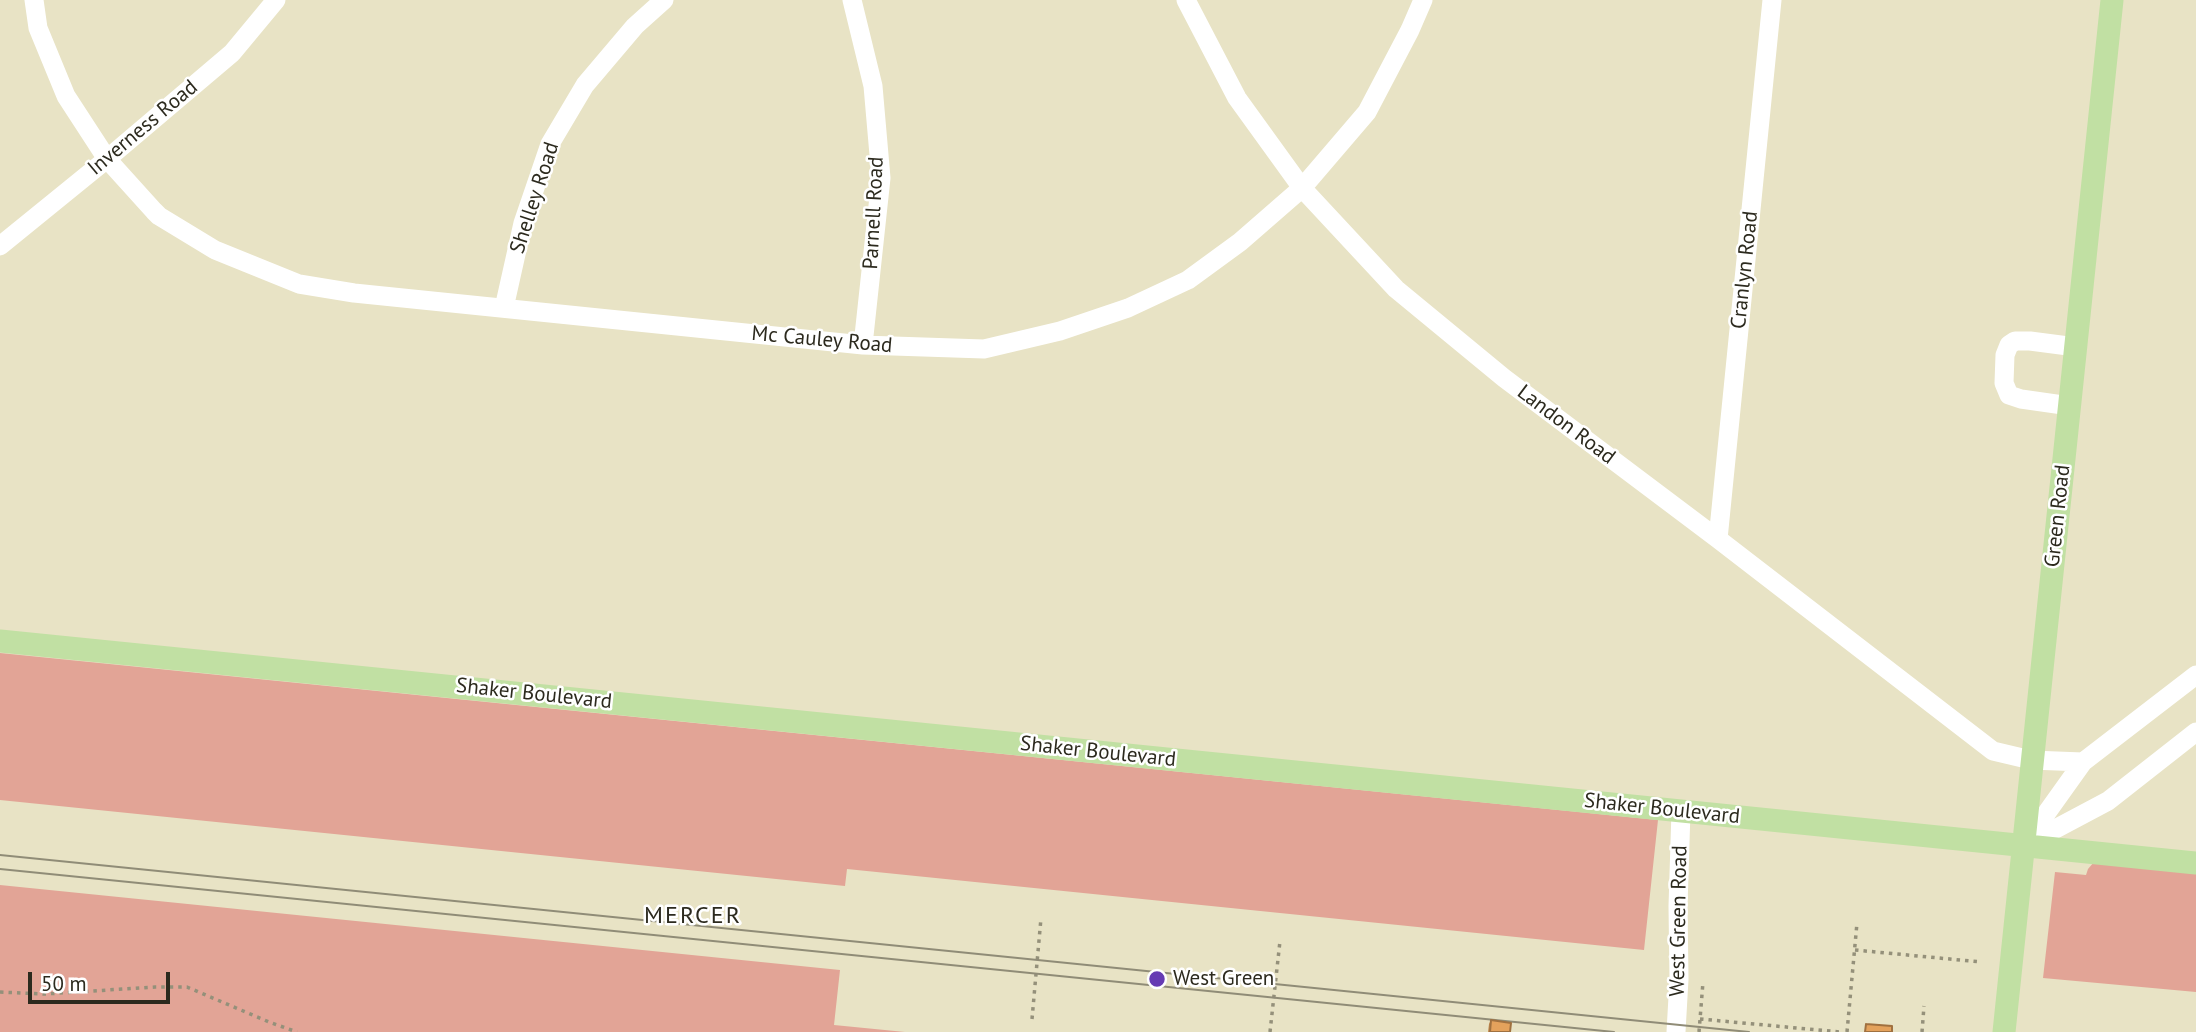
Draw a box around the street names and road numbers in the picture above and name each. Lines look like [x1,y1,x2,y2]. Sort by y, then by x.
street label: Inverness Road [83,75,203,181]
street label: Shelley Road [505,139,565,257]
street label: Parnell Road [858,156,890,270]
street label: Cranlyn Road [1726,210,1764,330]
street label: Mc Cauley Road [751,321,893,359]
street label: Landon Road [1512,380,1620,470]
street label: Green Road [2040,464,2076,568]
street label: Shaker Boulevard [455,673,613,715]
street label: Shaker Boulevard [1019,731,1177,773]
street label: Shaker Boulevard [1583,788,1741,830]
street label: West Green Road [1665,845,1693,997]

